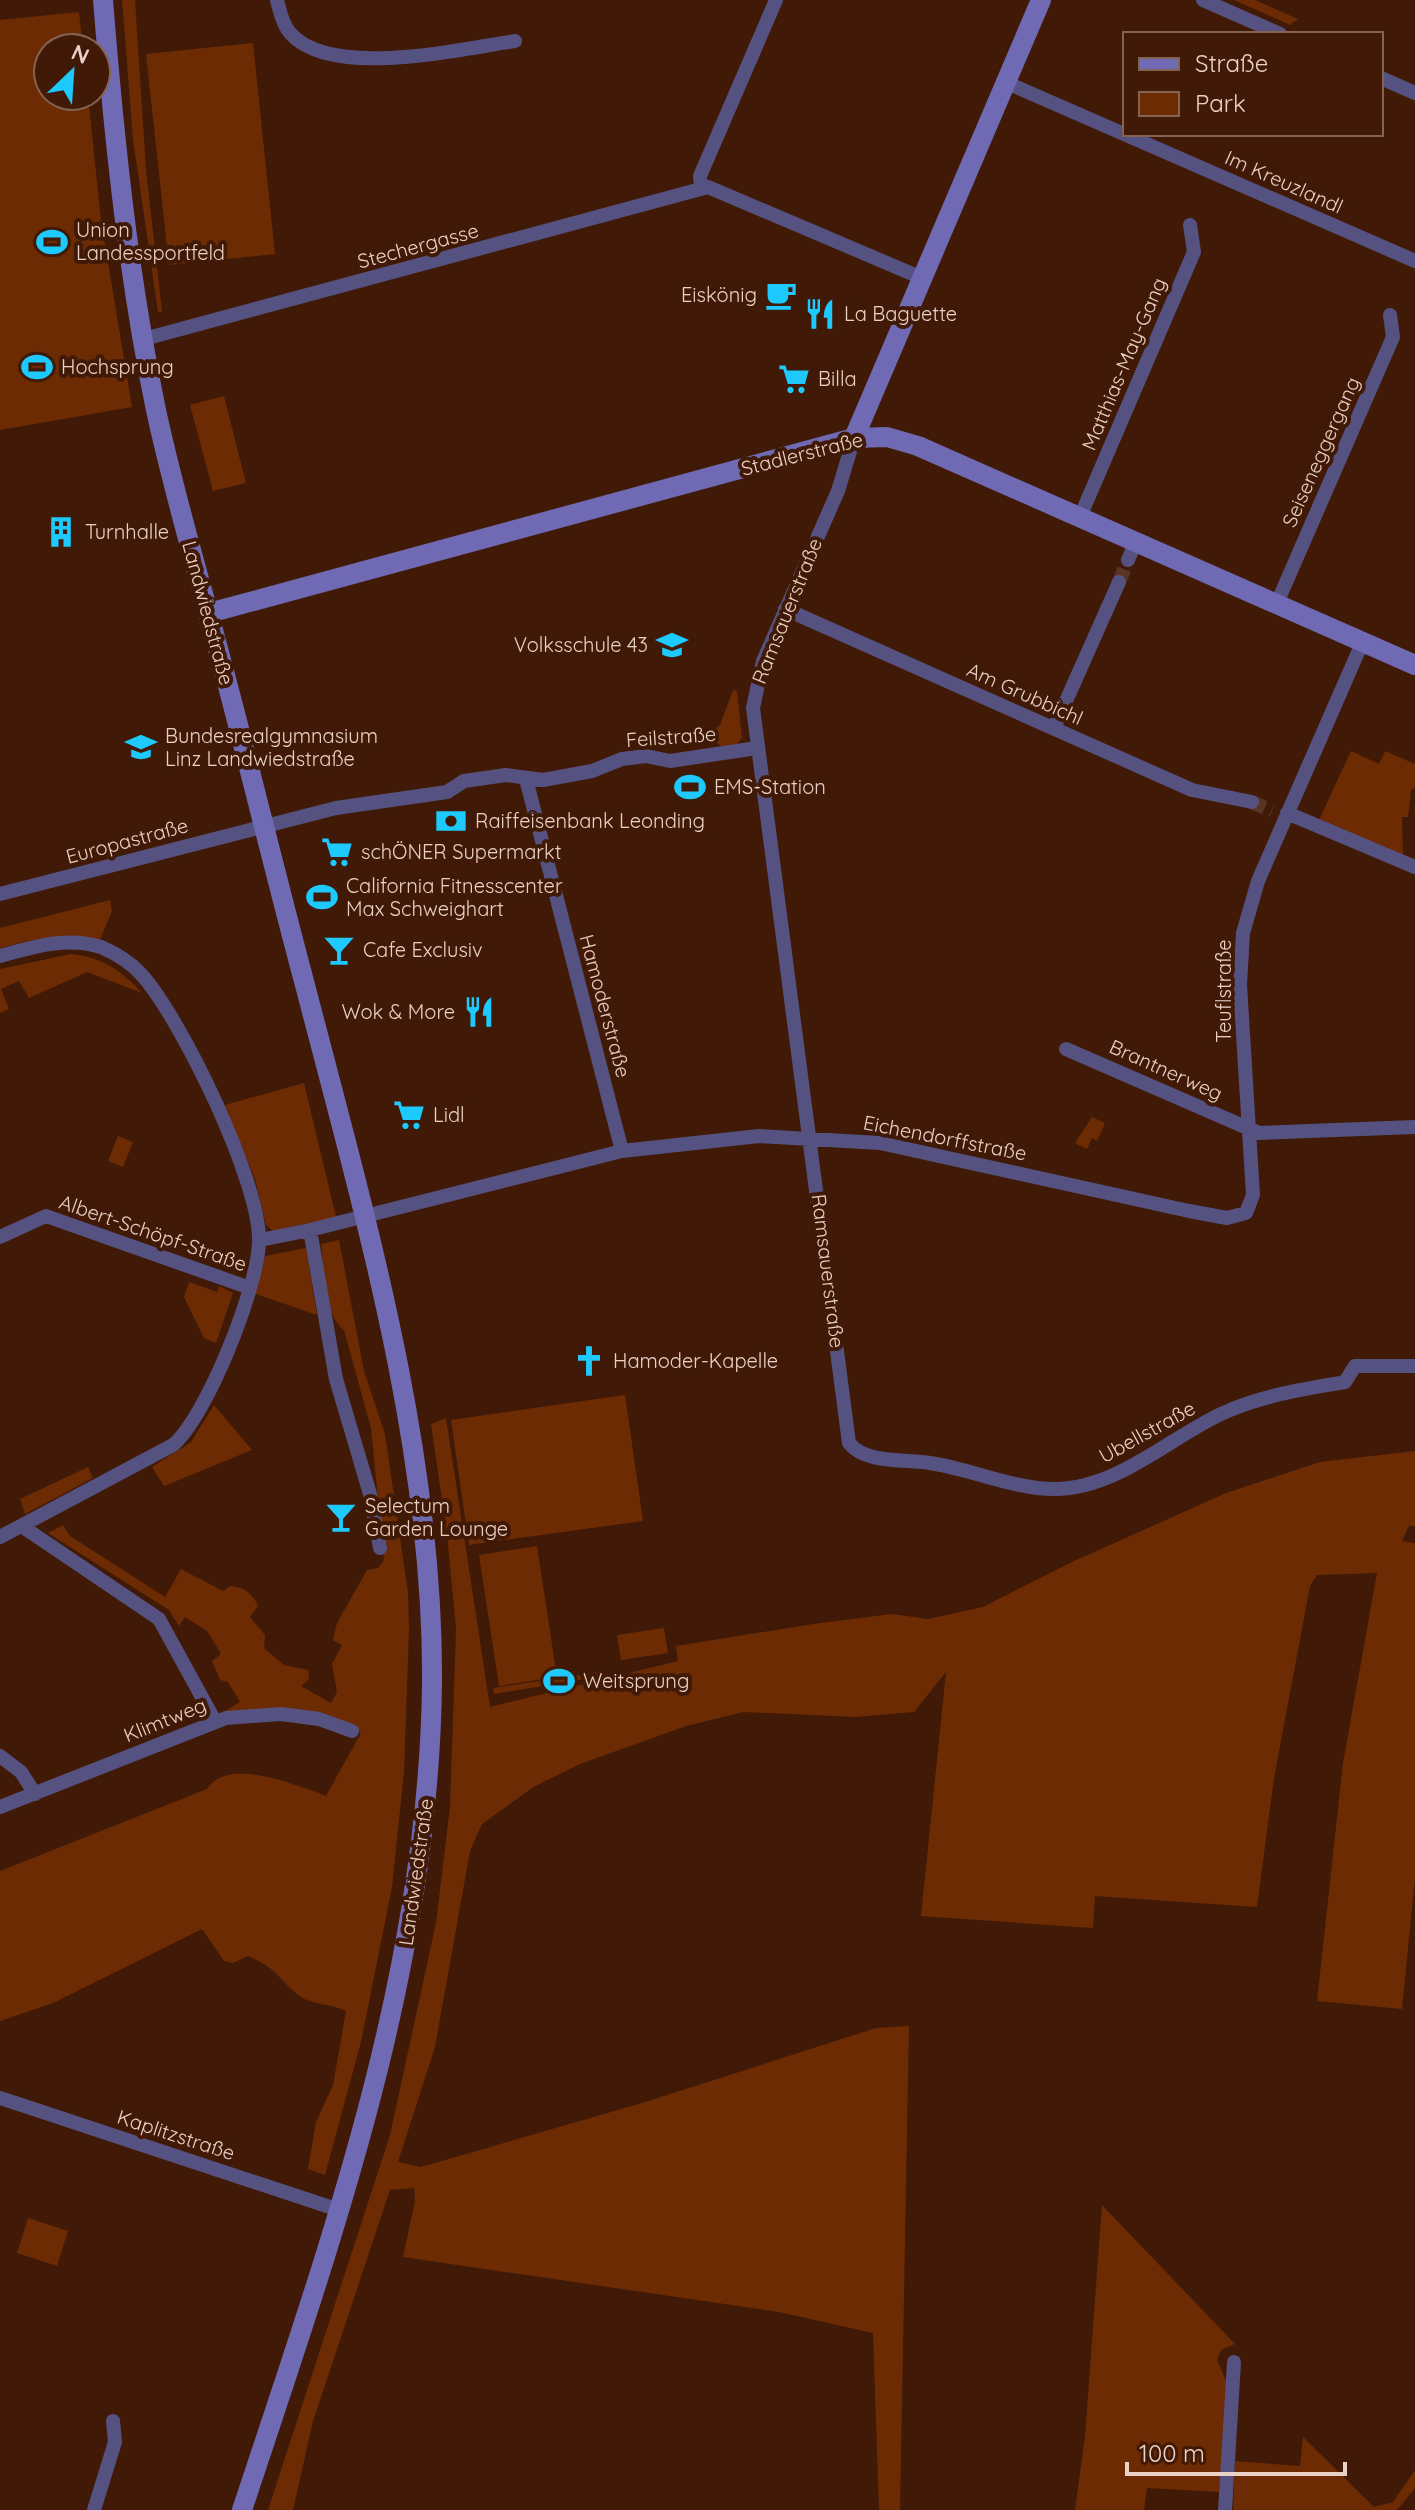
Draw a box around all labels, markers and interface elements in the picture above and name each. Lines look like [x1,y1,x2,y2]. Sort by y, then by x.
north arrow [32,32,112,112]
legend [1123,32,1383,136]
text: N [67,38,94,70]
text: Straße [1195,48,1268,78]
text: Park [1195,88,1246,118]
street label: Im Kreuzlandl [1221,144,1347,219]
place label: Union Landessportfeld [76,217,225,265]
street label: Stechergasse [355,217,481,274]
sports icon: Union Landessportfeld [35,225,69,259]
street label: Matthias-May-Gang [1076,274,1171,454]
cafe icon: Eiskönig [764,278,798,312]
place label: Eiskönig [681,282,757,307]
restaurant icon: La Baguette [803,297,837,331]
place label: La Baguette [844,301,957,326]
sports icon: Hochsprung [20,350,54,384]
place label: Hochsprung [61,354,174,379]
supermarket icon: Billa [777,362,811,396]
place label: Billa [818,366,857,391]
street label: Seiseneggergang [1276,373,1365,531]
street label: Stadlerstraße [738,426,865,481]
building icon: Turnhalle [44,515,78,549]
place label: Turnhalle [85,519,169,544]
street label: Ramsauerstraße [746,534,827,687]
street label: Landwiedstraße [177,538,240,688]
school or university icon: Volksschule 43 [655,628,689,662]
place label: Volksschule 43 [514,632,648,657]
street label: Am Grubbichl [963,657,1087,730]
street label: Feilstraße [625,721,717,752]
place label: Bundesrealgymnasium Linz Landwiedstraße [165,723,378,771]
school or university icon: Bundesrealgymnasium Linz Landwiedstraße [124,730,158,764]
sports icon: EMS-Station [673,770,707,804]
place label: EMS-Station [714,774,826,799]
bank icon: Raiffeisenbank Leonding [434,804,468,838]
place label: Raiffeisenbank Leonding [475,808,705,833]
street label: Europastraße [63,812,191,869]
supermarket icon: schÖNER Supermarkt [320,835,354,869]
place label: schÖNER Supermarkt [361,839,562,864]
place label: California Fitnesscenter Max Schweighart [346,873,563,921]
sports icon: California Fitnesscenter Max Schweighart [305,880,339,914]
street label: Hamoderstraße [574,932,637,1080]
bar icon: Cafe Exclusiv [322,933,356,967]
place label: Cafe Exclusiv [363,937,483,962]
street label: Teuflstraße [1211,939,1236,1043]
restaurant icon: Wok & More [462,995,496,1029]
place label: Wok & More [342,999,455,1024]
street label: Brantnerweg [1106,1033,1227,1106]
supermarket icon: Lidl [392,1098,426,1132]
place label: Lidl [433,1102,465,1127]
street label: Eichendorffstraße [861,1109,1029,1166]
street label: Albert-Schöpf-Straße [56,1189,250,1276]
street label: Ramsauerstraße [807,1193,850,1349]
church icon: Hamoder-Kapelle [572,1344,606,1378]
place label: Hamoder-Kapelle [613,1348,778,1373]
street label: Ubellstraße [1094,1395,1199,1468]
place label: Selectum Garden Lounge [365,1493,508,1541]
bar icon: Selectum Garden Lounge [324,1500,358,1534]
sports icon: Weitsprung [542,1664,576,1698]
place label: Weitsprung [583,1668,689,1693]
street label: Klimtweg [120,1692,210,1747]
street label: Landwiedstraße [393,1797,438,1947]
street label: Kaplitzstraße [114,2104,238,2165]
scale bar [1127,2426,1345,2476]
text: 100 m [1139,2438,1205,2468]

